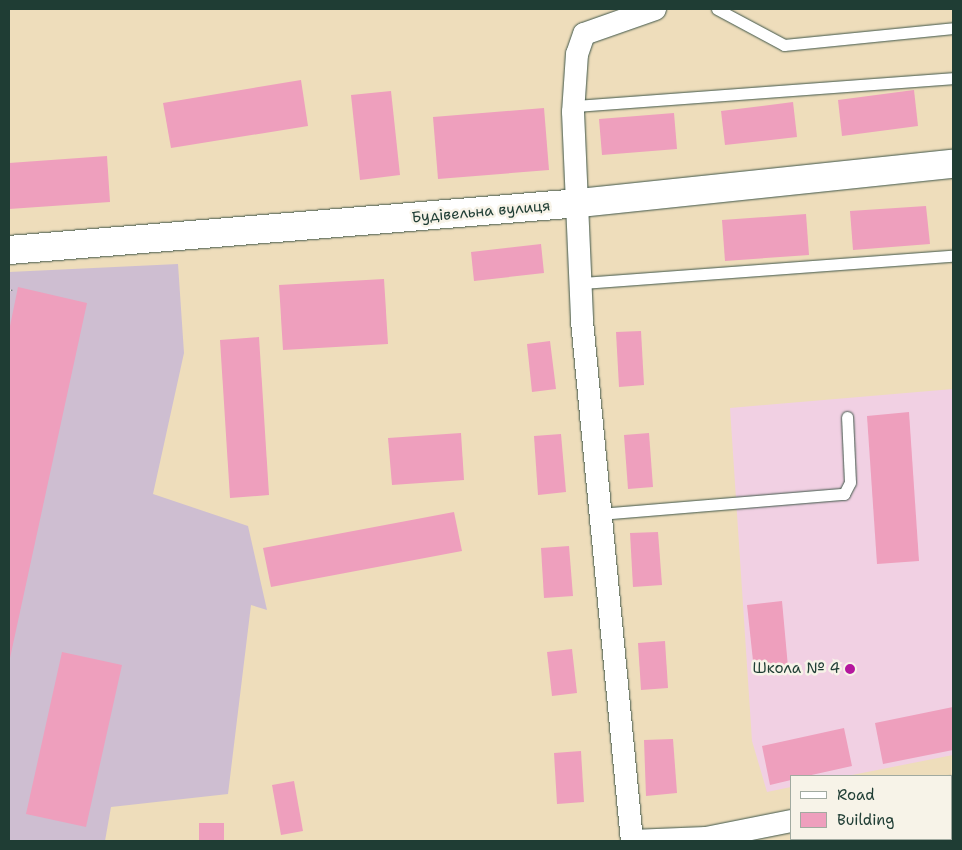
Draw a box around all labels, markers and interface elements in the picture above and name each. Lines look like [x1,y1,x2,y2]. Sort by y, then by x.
street label: Будівельна вулиця [411,197,551,227]
place label: Школа № 4 [753,660,840,678]
marker: Школа № 4 [844,663,856,675]
legend [790,775,952,840]
text: Road [837,785,875,805]
text: Building [837,810,894,830]

